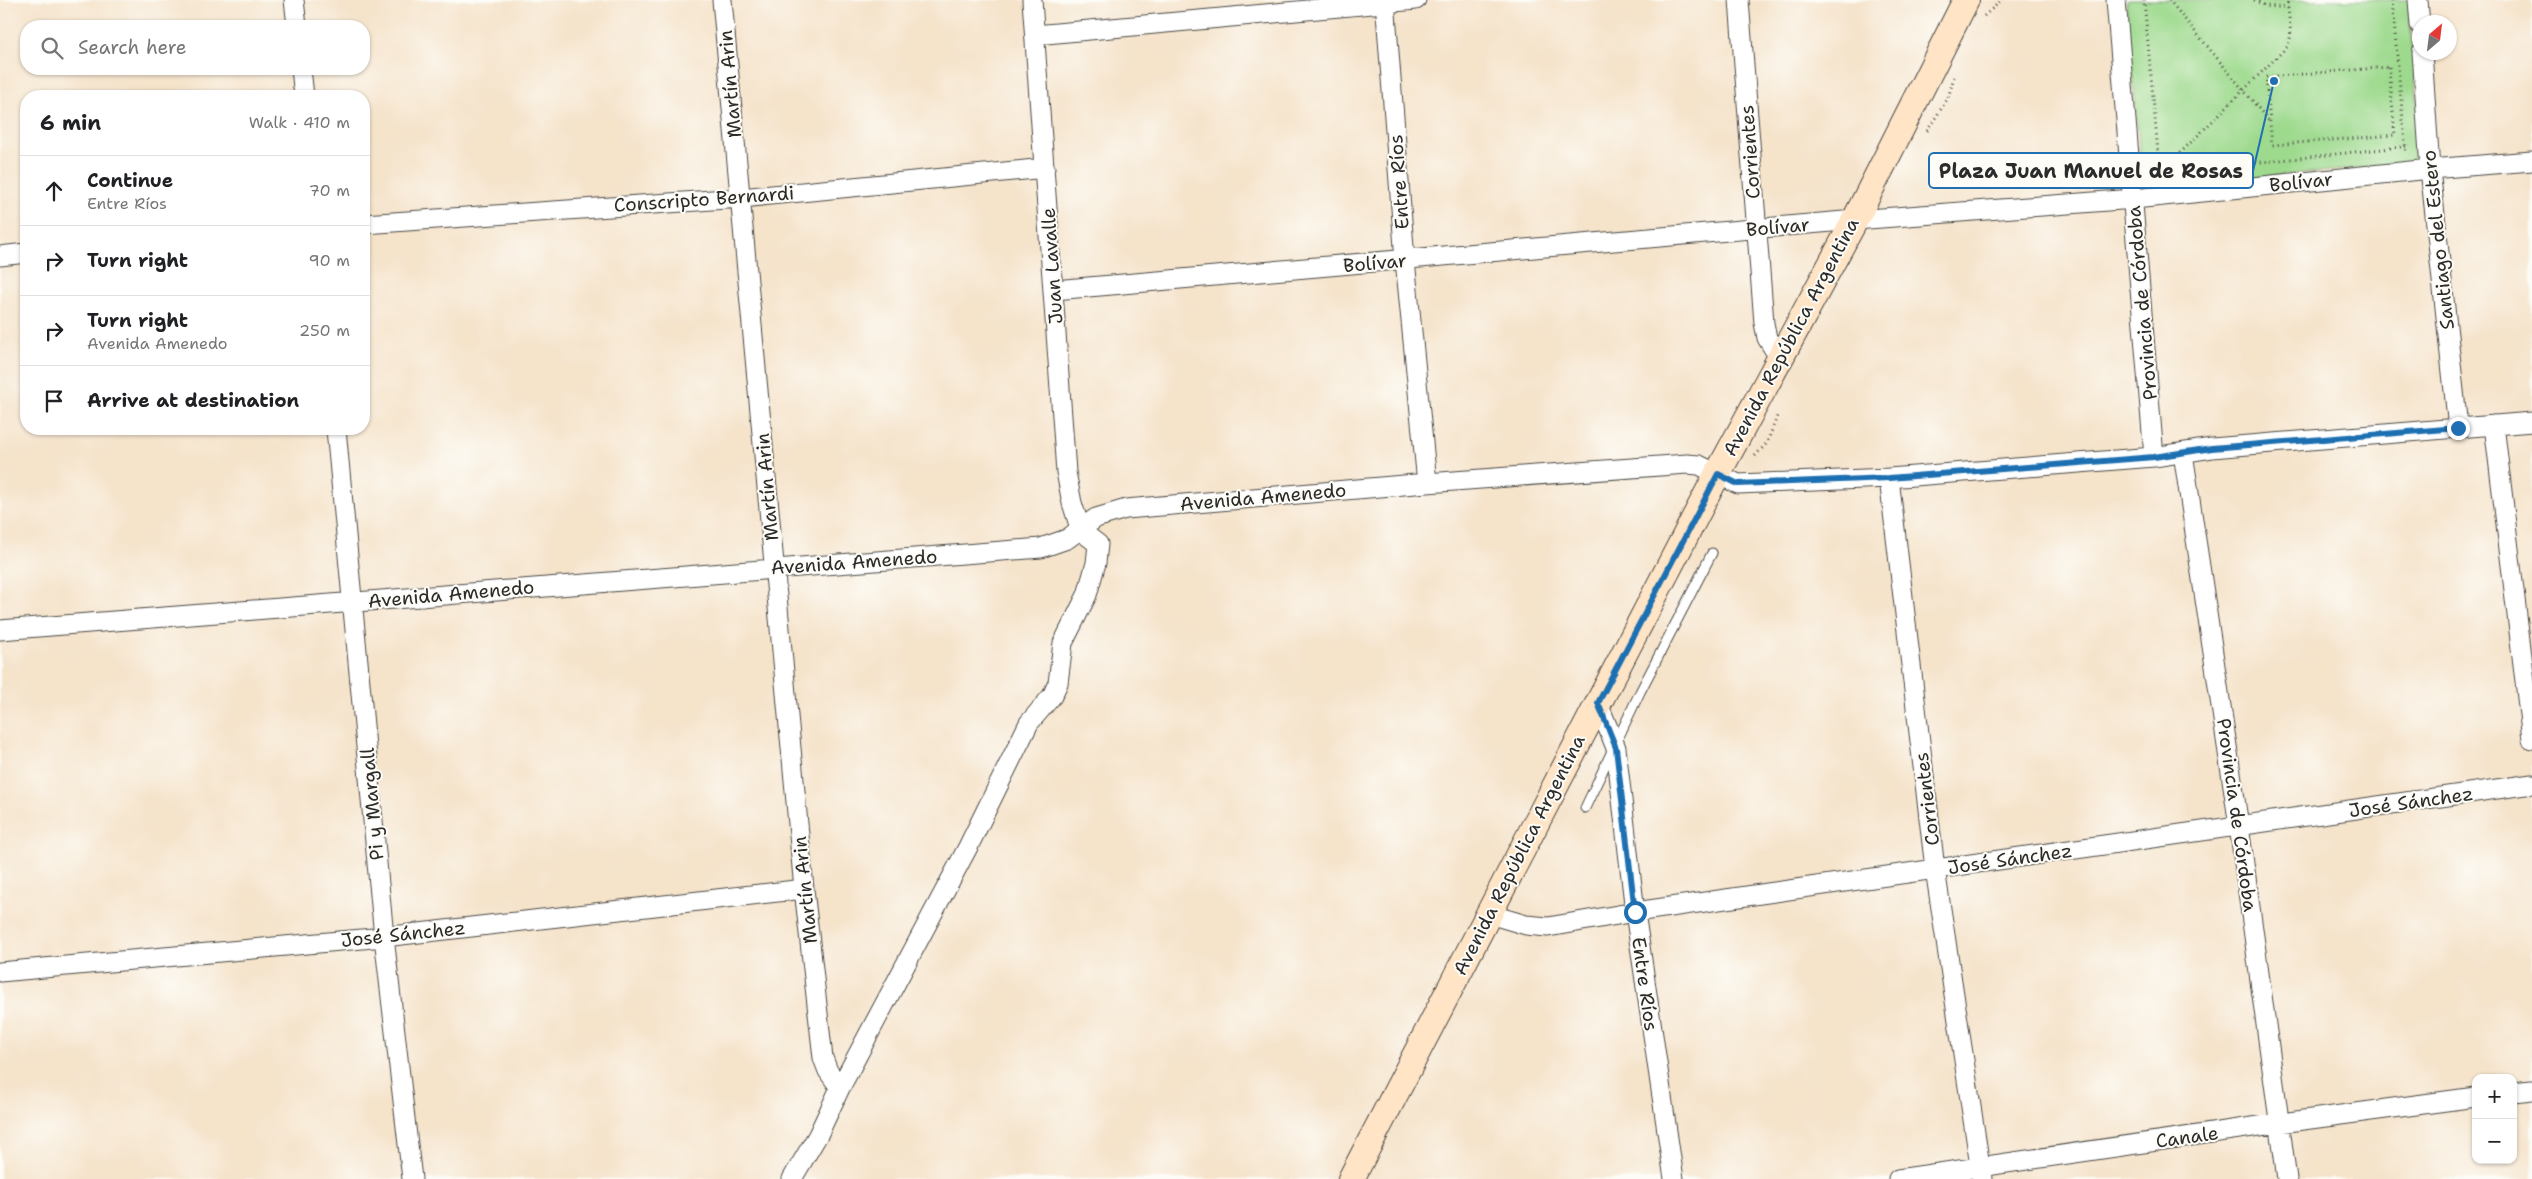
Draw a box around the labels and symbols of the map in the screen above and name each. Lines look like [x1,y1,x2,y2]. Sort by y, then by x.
north arrow [2412,15,2457,60]
street label: Martín Arin [713,29,747,139]
street label: Corrientes [1734,104,1766,200]
street label: Entre Ríos [1383,134,1415,230]
street label: Santiago del Estero [2416,149,2460,331]
callout: Plaza Juan Manuel de Rosas [1929,153,2253,188]
text: Plaza Juan Manuel de Rosas [1939,158,2243,184]
street label: Bolívar [2268,166,2334,198]
street label: Conscripto Bernardi [613,180,795,218]
street label: Provincia de Córdoba [2121,205,2163,401]
street label: Juan Lavalle [1035,207,1069,325]
street label: Bolívar [1745,212,1811,242]
street label: Avenida República Argentina [1717,213,1865,461]
street label: Bolívar [1342,248,1408,278]
route end [2447,417,2470,440]
street label: Martín Arin [750,432,784,542]
street label: Avenida Amenedo [1179,477,1347,517]
street label: Avenida Amenedo [770,544,938,580]
street label: Avenida Amenedo [367,574,535,614]
street label: Provincia de Córdoba [2211,717,2263,914]
street label: Avenida República Argentina [1447,730,1591,980]
street label: Pi y Margall [355,746,389,861]
street label: Corrientes [1909,751,1945,847]
street label: José Sánchez [2347,781,2475,823]
street label: Martín Arin [787,835,823,945]
street label: José Sánchez [1946,838,2074,880]
route start [1624,901,1647,924]
street label: José Sánchez [339,915,467,953]
street label: Entre Ríos [1626,935,1664,1033]
street label: Canale [2154,1120,2220,1154]

